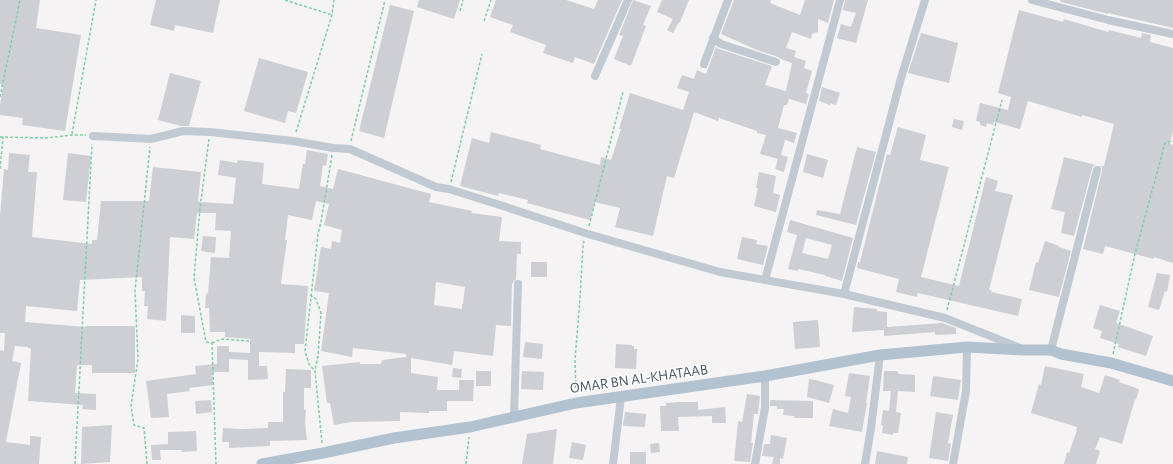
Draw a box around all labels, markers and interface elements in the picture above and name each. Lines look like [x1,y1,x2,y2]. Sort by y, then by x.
street label: OMAR BN AL-KHATAAB [569,362,709,396]

